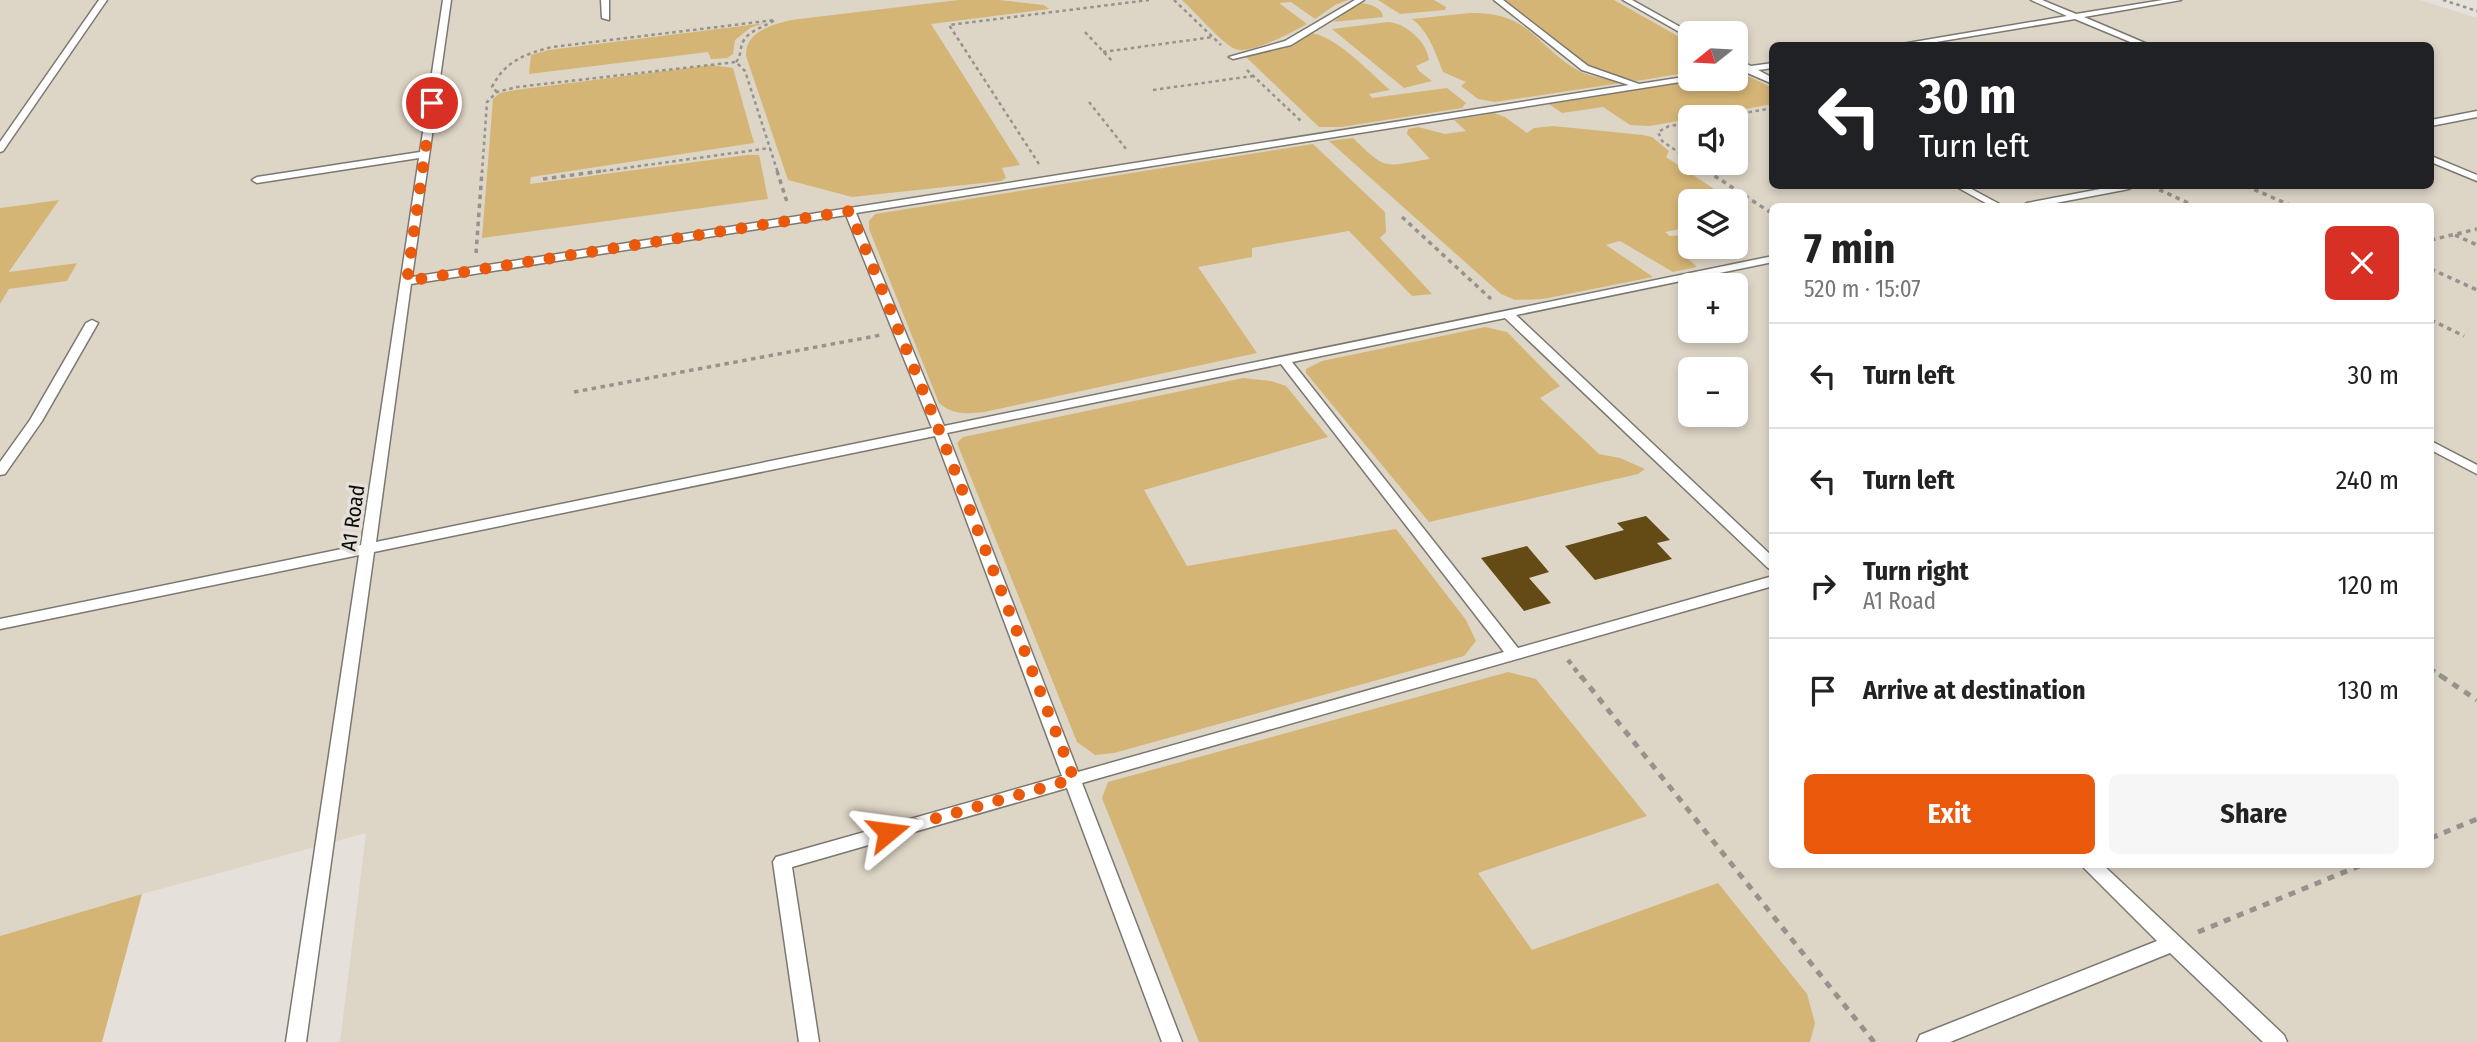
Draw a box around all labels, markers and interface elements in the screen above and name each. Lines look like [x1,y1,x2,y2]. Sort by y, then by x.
north arrow [1678,21,1748,91]
map controls [1678,21,1748,427]
text: 30 m [1919,67,2017,126]
icon: left [1804,70,1895,161]
pin [402,73,462,133]
icon: arrive [413,84,451,122]
button: sound [1678,105,1748,175]
text: Turn left [1919,127,2029,165]
button: layers [1678,189,1748,259]
text: 7 min [1804,224,1896,274]
button: close [2325,226,2399,300]
button: + [1678,273,1748,343]
text: 520 m · 15:07 [1804,275,1921,303]
button: − [1678,357,1748,427]
icon: left [1804,357,1842,395]
text: Turn left [1863,360,1955,391]
text: 30 m [2348,360,2399,391]
icon: left [1804,462,1842,500]
text: Turn left [1863,465,1955,496]
text: 240 m [2336,465,2399,496]
street label: A1 Road [335,483,371,553]
text: Turn right [1863,556,1969,587]
icon: right [1804,567,1842,605]
text: 120 m [2338,570,2399,601]
text: A1 Road [1863,587,1936,615]
icon: arrive [1804,672,1842,710]
text: Arrive at destination [1863,675,2086,706]
text: 130 m [2337,675,2399,706]
button: Exit [1804,774,2095,854]
button: Share [2109,774,2399,854]
position arrow [851,795,925,869]

